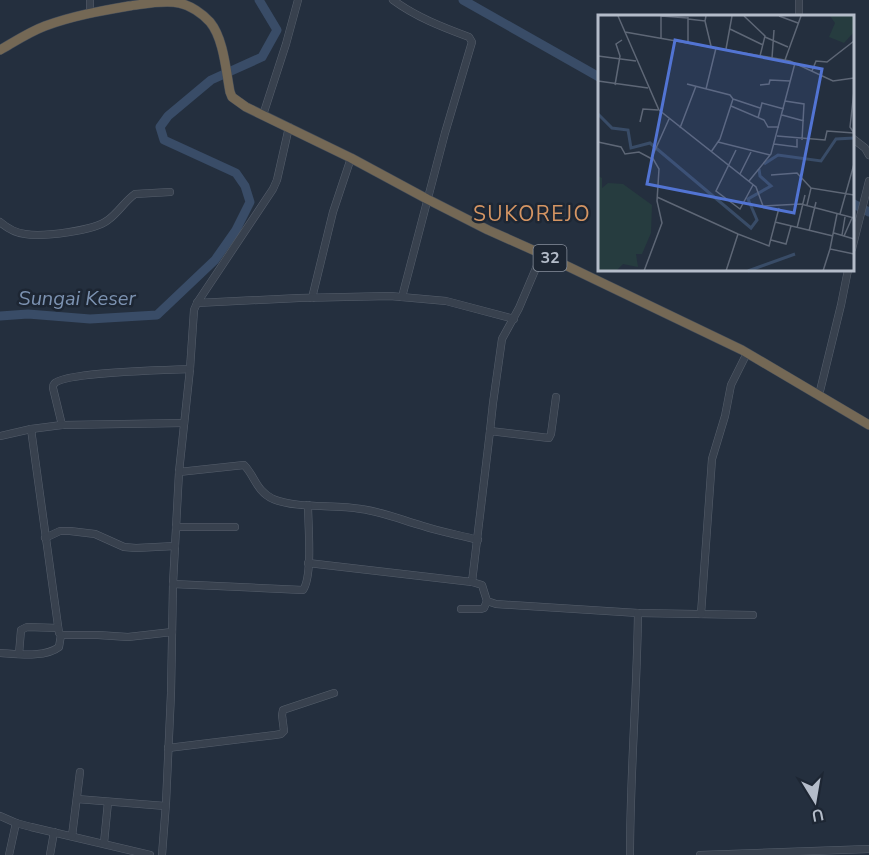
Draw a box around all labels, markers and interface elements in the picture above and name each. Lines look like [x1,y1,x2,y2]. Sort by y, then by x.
inset map [598,15,854,272]
district label: SUKOREJO [473,200,591,228]
road number: 32 [534,245,566,271]
water label: Sungai Keser [18,285,136,312]
north arrow [785,771,845,831]
text: U [810,803,826,827]

